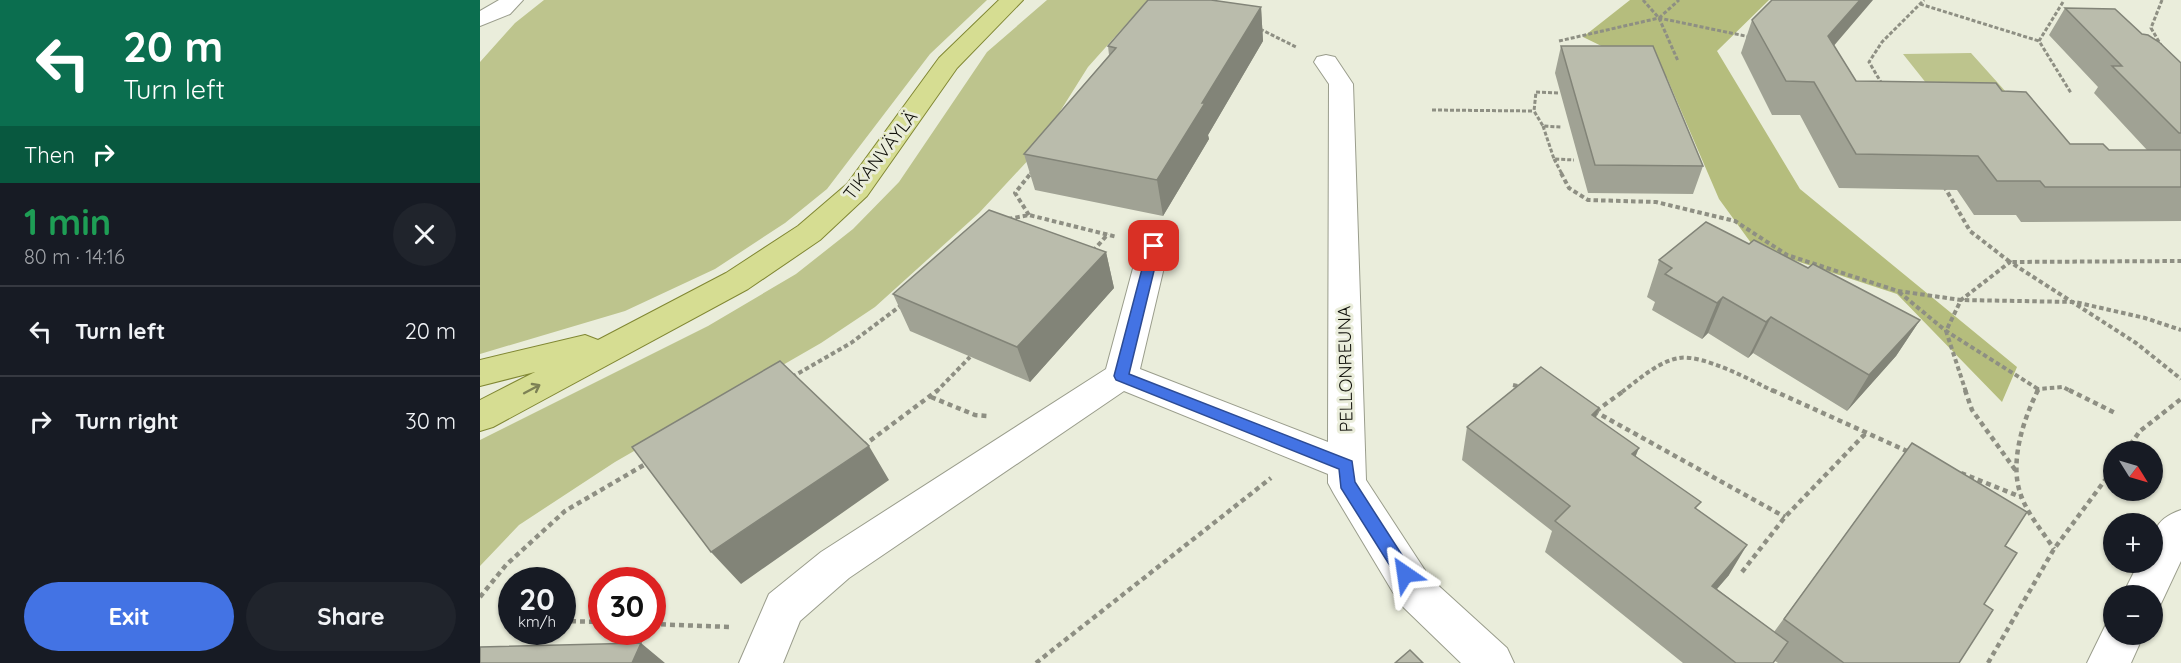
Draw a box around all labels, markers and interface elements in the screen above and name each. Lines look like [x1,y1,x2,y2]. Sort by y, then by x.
text: 20 m [123,20,223,73]
icon: left [24,24,102,102]
text: Turn left [123,72,225,106]
street label: TIKANVÄYLÄ [838,105,922,204]
icon: right [87,138,120,171]
text: Then [24,141,75,169]
text: 1 min [24,199,111,244]
button: close [393,203,456,266]
pin [1128,220,1179,271]
icon: arrive [1137,229,1170,262]
text: 80 m · 14:16 [24,244,125,269]
street label: PELLONREUNA [1332,305,1358,433]
icon: left [24,315,57,348]
text: Turn left [75,317,165,345]
text: 20 m [405,317,456,345]
one-way arrow [522,383,540,394]
icon: right [24,405,57,438]
text: Turn right [75,407,179,435]
text: 30 m [405,407,456,435]
north arrow [2103,441,2163,501]
map controls [2103,441,2163,645]
button: + [2103,513,2163,573]
position arrow [1373,542,1437,606]
speed limit sign: 30 [588,567,666,645]
text: 20 [519,580,555,618]
button: Exit [24,582,234,651]
button: Share [246,582,456,651]
button: − [2103,585,2163,645]
text: km/h [518,612,556,631]

